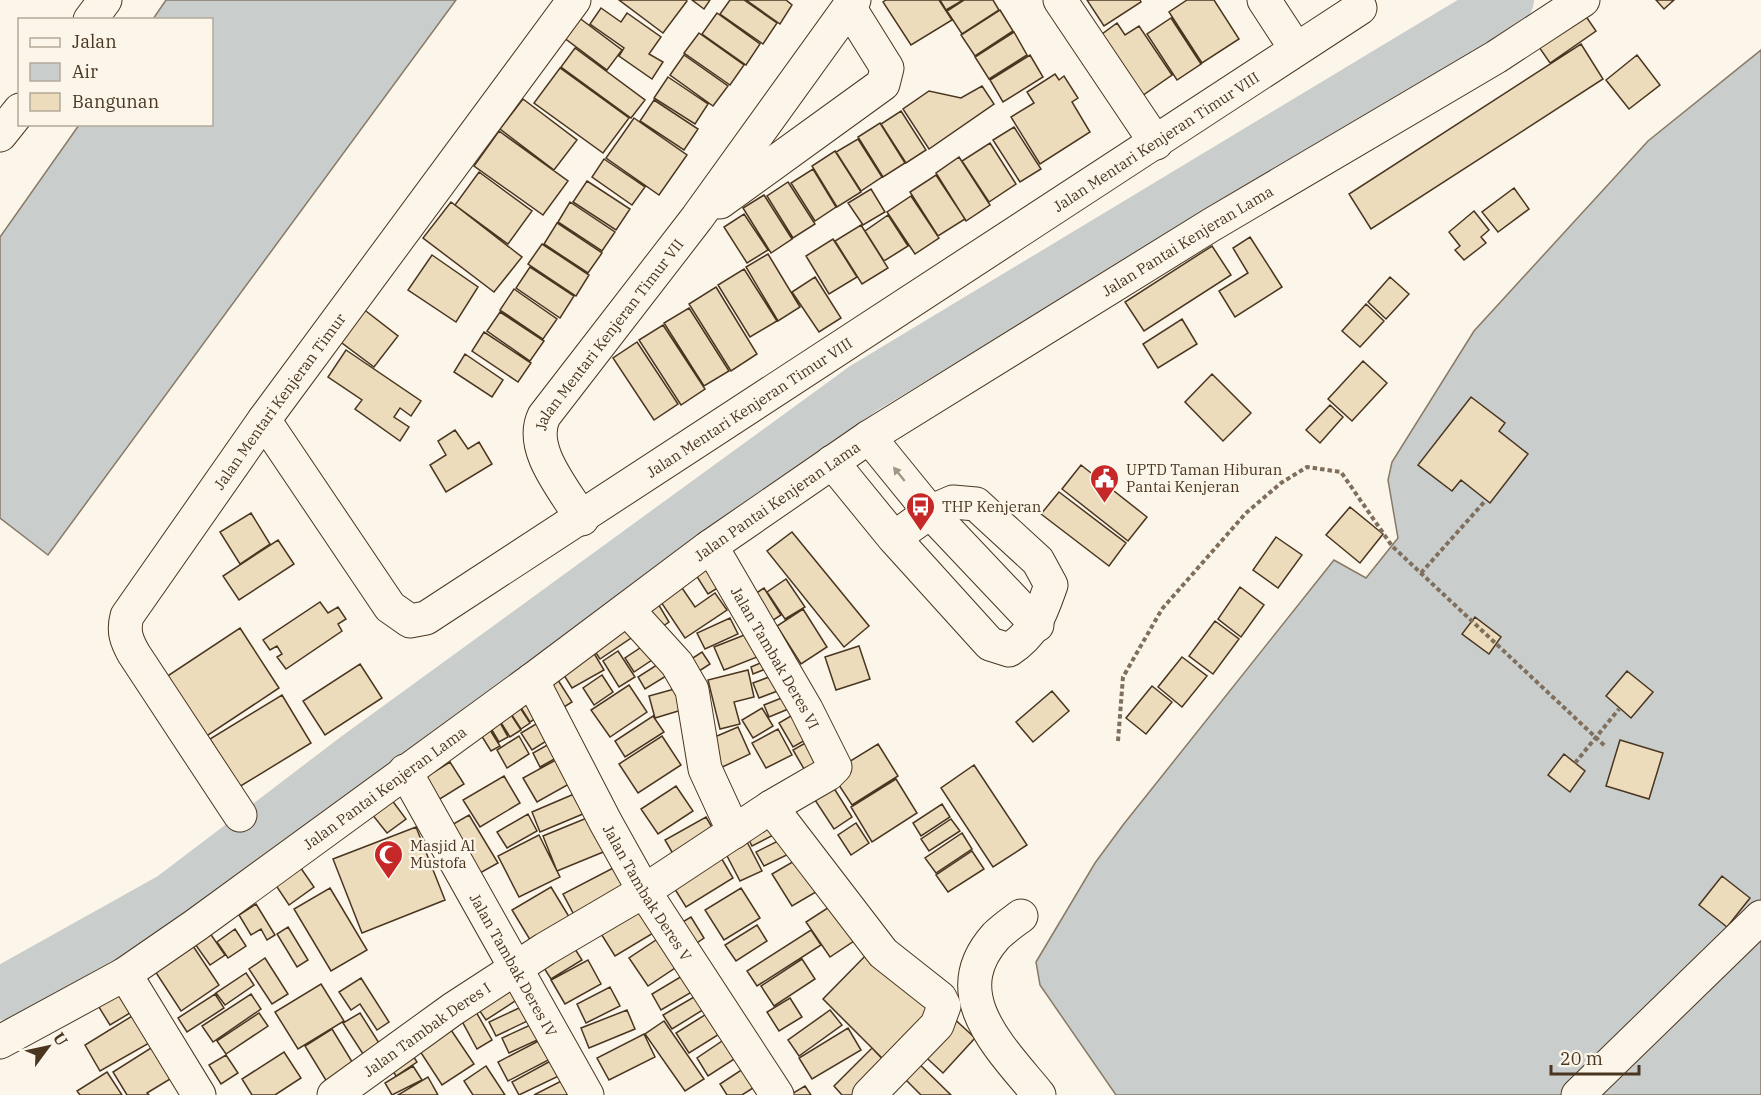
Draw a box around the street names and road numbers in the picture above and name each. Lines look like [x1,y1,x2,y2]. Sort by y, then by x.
street label: Jalan Mentari Kenjeran Timur VIII [1049,67,1262,215]
street label: Jalan Pantai Kenjeran Lama [1098,181,1276,300]
street label: Jalan Mentari Kenjeran Timur VII [531,235,687,432]
street label: Jalan Mentari Kenjeran Timur [209,309,349,493]
street label: Jalan Mentari Kenjeran Timur VIII [642,333,856,481]
street label: Jalan Pantai Kenjeran Lama [690,437,864,565]
street label: Jalan Tambak Deres VI [727,583,824,732]
street label: Jalan Pantai Kenjeran Lama [299,722,470,853]
street label: Jalan Tambak Deres V [599,821,696,964]
street label: Jalan Tambak Deres IV [466,890,562,1040]
street label: Jalan Tambak Deres I [359,978,494,1080]

